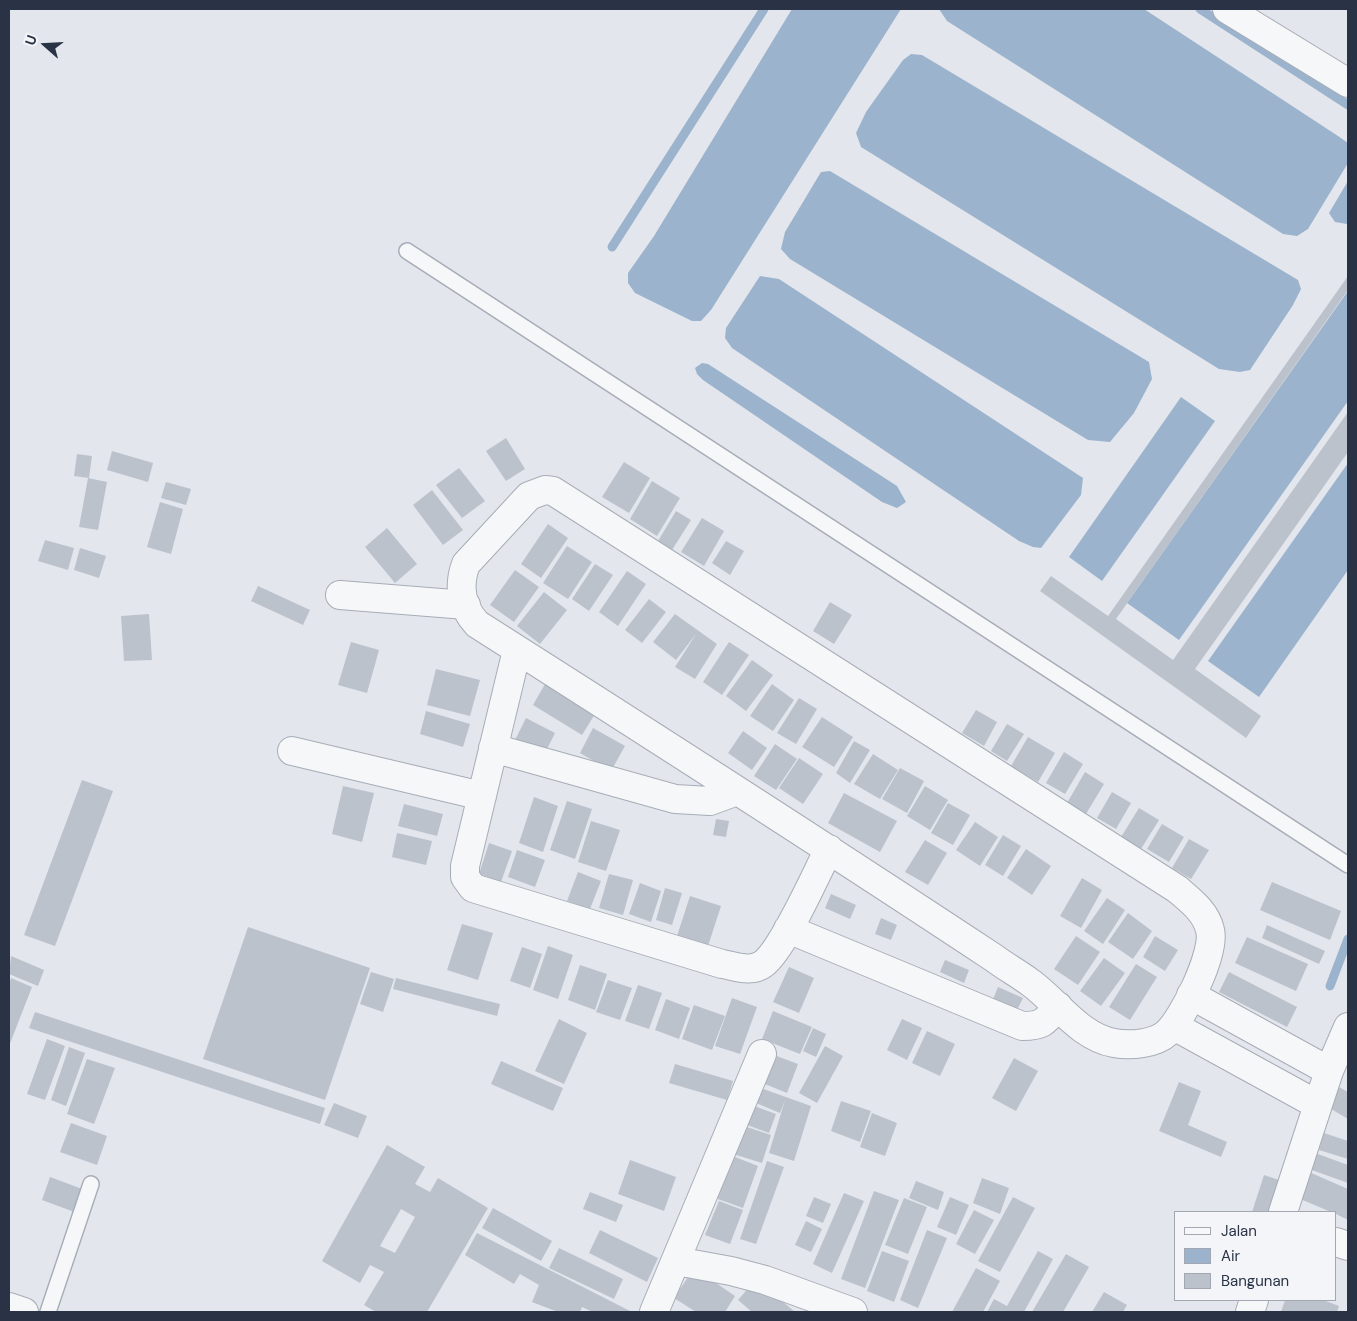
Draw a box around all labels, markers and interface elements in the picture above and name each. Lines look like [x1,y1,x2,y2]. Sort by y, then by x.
north arrow [20,20,70,70]
text: U [21,33,41,48]
legend [1174,1211,1337,1301]
text: Jalan [1221,1221,1257,1241]
text: Air [1221,1246,1240,1266]
text: Bangunan [1221,1271,1289,1291]

